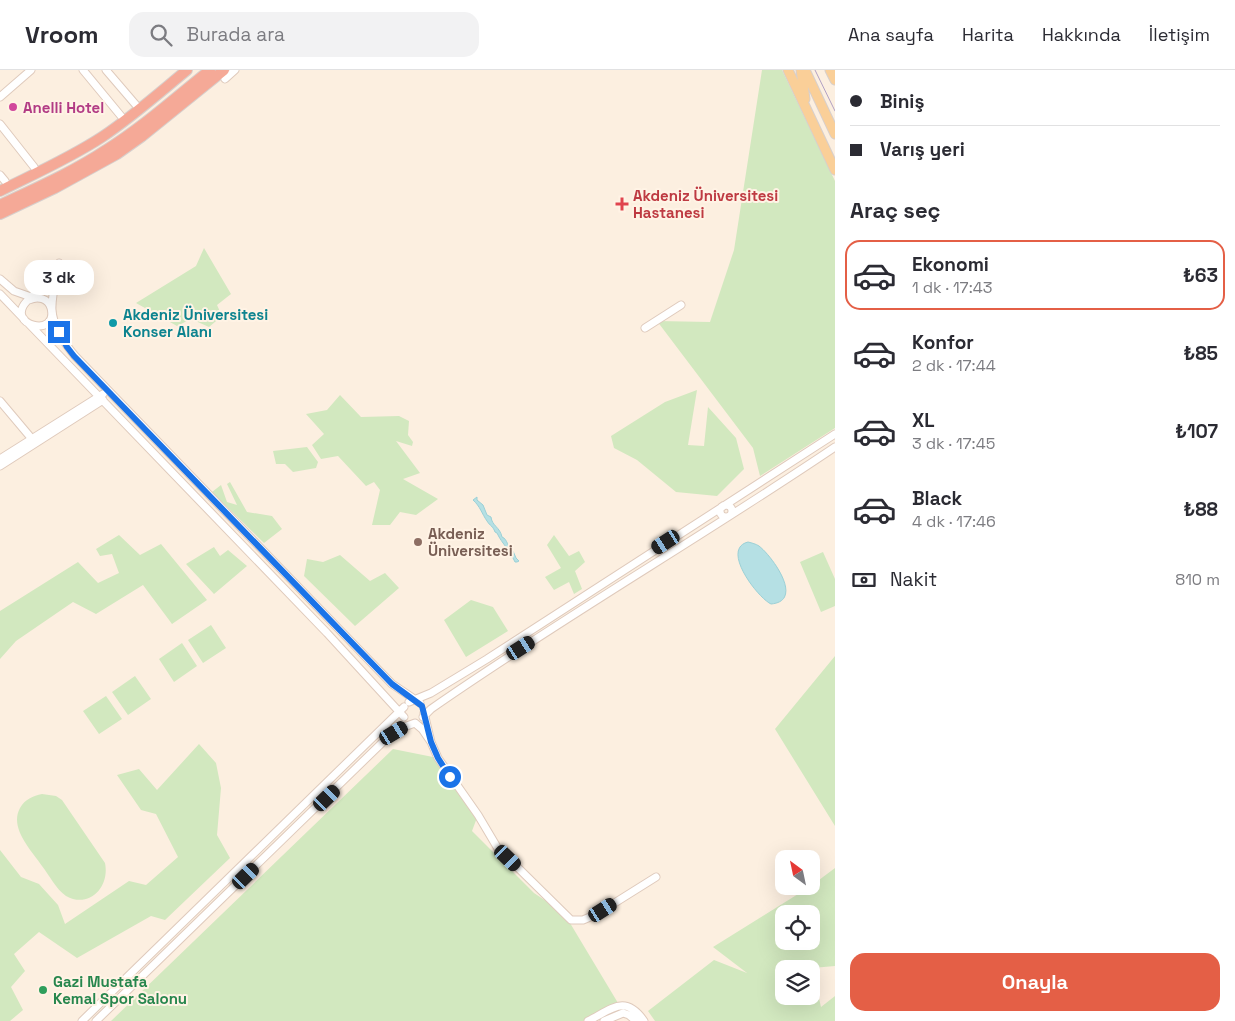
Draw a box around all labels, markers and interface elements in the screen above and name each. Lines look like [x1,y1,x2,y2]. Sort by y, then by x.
search box [129,12,479,57]
text: Vroom [25,19,99,50]
icon: search [147,21,175,49]
text: Burada ara [187,22,285,47]
text: Ana sayfa [848,23,934,46]
text: Harita [962,23,1014,46]
text: Hakkında [1042,23,1121,46]
text: İletişim [1149,23,1210,46]
text: Biniş [880,89,924,114]
place label: Anelli Hotel [23,98,104,117]
marker: Anelli Hotel [7,101,19,113]
text: Varış yeri [880,137,965,162]
place label: Akdeniz Üniversitesi Hastanesi [633,186,778,222]
text: Araç seç [850,196,941,224]
marker: Akdeniz Üniversitesi Hastanesi [615,197,629,211]
text: Ekonomi [912,252,989,277]
icon: car [852,253,897,298]
callout: 3 dk [24,260,94,294]
text: ₺63 [1183,263,1218,288]
text: 3 dk [42,267,76,288]
text: 1 dk · 17:43 [912,277,992,298]
place label: Akdeniz Üniversitesi Konser Alanı [123,305,268,341]
marker: Akdeniz Üniversitesi Konser Alanı [107,317,119,329]
route end [48,321,70,343]
text: Konfor [912,330,974,355]
icon: car [852,331,897,376]
text: ₺85 [1183,341,1218,366]
text: 2 dk · 17:44 [912,355,996,376]
text: XL [912,408,935,433]
icon: car [852,409,897,454]
text: ₺107 [1175,419,1218,444]
text: 3 dk · 17:45 [912,433,995,454]
text: Black [912,486,962,511]
icon: car [852,487,897,532]
text: ₺88 [1183,497,1218,522]
text: 4 dk · 17:46 [912,511,996,532]
place label: Akdeniz Üniversitesi [428,524,513,560]
car [649,528,682,556]
marker: Akdeniz Üniversitesi [412,536,424,548]
icon: cash [850,566,878,594]
text: Nakit [890,567,937,592]
text: 810 m [1175,569,1220,590]
car [504,634,537,662]
car [377,719,410,747]
route start [439,766,461,788]
car [310,782,343,814]
car [491,842,524,874]
north arrow [775,850,820,895]
map controls [775,850,820,1005]
car [229,860,262,892]
car [586,896,619,924]
button: locate [775,905,820,950]
button: Onayla [850,953,1220,1011]
button: layers [775,960,820,1005]
place label: Gazi Mustafa Kemal Spor Salonu [53,972,187,1008]
marker: Gazi Mustafa Kemal Spor Salonu [37,984,49,996]

